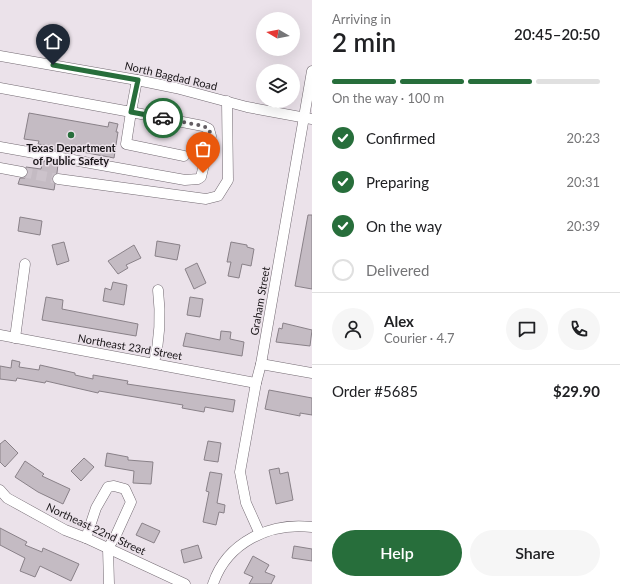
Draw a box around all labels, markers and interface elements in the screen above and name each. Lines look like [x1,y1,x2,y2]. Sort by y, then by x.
text: Arriving in [332,11,391,27]
north arrow [256,12,300,56]
map controls [256,12,300,108]
pin [36,24,70,65]
text: 20:45–20:50 [514,25,600,43]
text: 2 min [332,26,396,58]
icon: home [42,30,64,52]
street label: North Bagdad Road [124,59,219,92]
button: layers [256,64,300,108]
text: On the way · 100 m [332,90,444,106]
courier [143,98,183,138]
icon: car [152,107,174,129]
icon: check [332,127,354,149]
text: Confirmed [366,129,435,147]
marker: Texas Department of Public Safety [66,130,76,140]
text: 20:23 [567,130,600,146]
pin [186,132,220,173]
icon: bag [192,138,214,160]
place label: Texas Department of Public Safety [26,141,117,167]
icon: check [332,171,354,193]
text: Preparing [366,173,429,191]
text: 20:31 [567,174,600,190]
icon: check [332,215,354,237]
text: On the way [366,217,442,235]
text: 20:39 [567,218,600,234]
text: Delivered [366,261,429,279]
street label: Graham Street [247,265,272,336]
button: person [332,308,374,350]
button: chat [506,308,548,350]
button: phone [558,308,600,350]
text: Alex [384,312,414,330]
text: Courier · 4.7 [384,330,455,346]
street label: Northeast 23rd Street [77,331,183,362]
text: Order #5685 [332,382,418,400]
text: $29.90 [553,382,600,400]
street label: Northeast 22nd Street [44,500,148,557]
button: Help [332,530,462,576]
button: Share [470,530,600,576]

